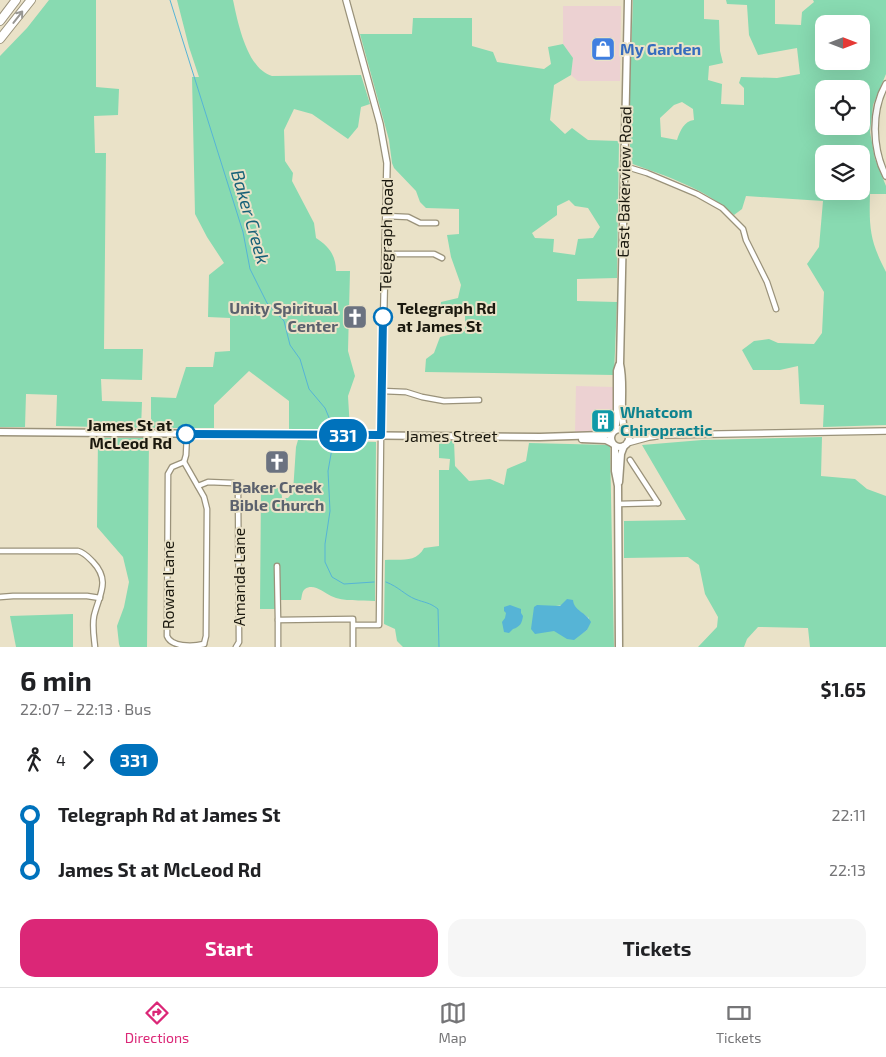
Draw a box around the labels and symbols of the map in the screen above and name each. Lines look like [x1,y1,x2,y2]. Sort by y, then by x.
one-way arrow [13,11,24,24]
north arrow [815,15,870,70]
shop icon: My Garden [590,36,616,62]
place label: My Garden [620,39,701,59]
street label: East Bakerview Road [613,106,634,258]
water label: Baker Creek [227,167,275,266]
street label: Telegraph Road [375,179,396,291]
place label: Unity Spiritual Center [229,298,339,335]
place label: Telegraph Rd at James St [397,298,496,335]
church icon: Unity Spiritual Center [342,304,368,330]
marker: Telegraph Rd at James St [373,307,393,327]
place label: Whatcom Chiropractic [620,402,712,439]
building icon: Whatcom Chiropractic [590,408,616,434]
place label: James St at McLeod Rd [87,415,172,452]
line badge: 331 [314,419,372,451]
marker: James St at McLeod Rd [176,424,196,444]
street label: James Street [405,426,498,445]
church icon: Baker Creek Bible Church [264,449,290,475]
place label: Baker Creek Bible Church [230,477,324,514]
street label: Amanda Lane [229,528,248,626]
street label: Rowan Lane [158,541,177,629]

